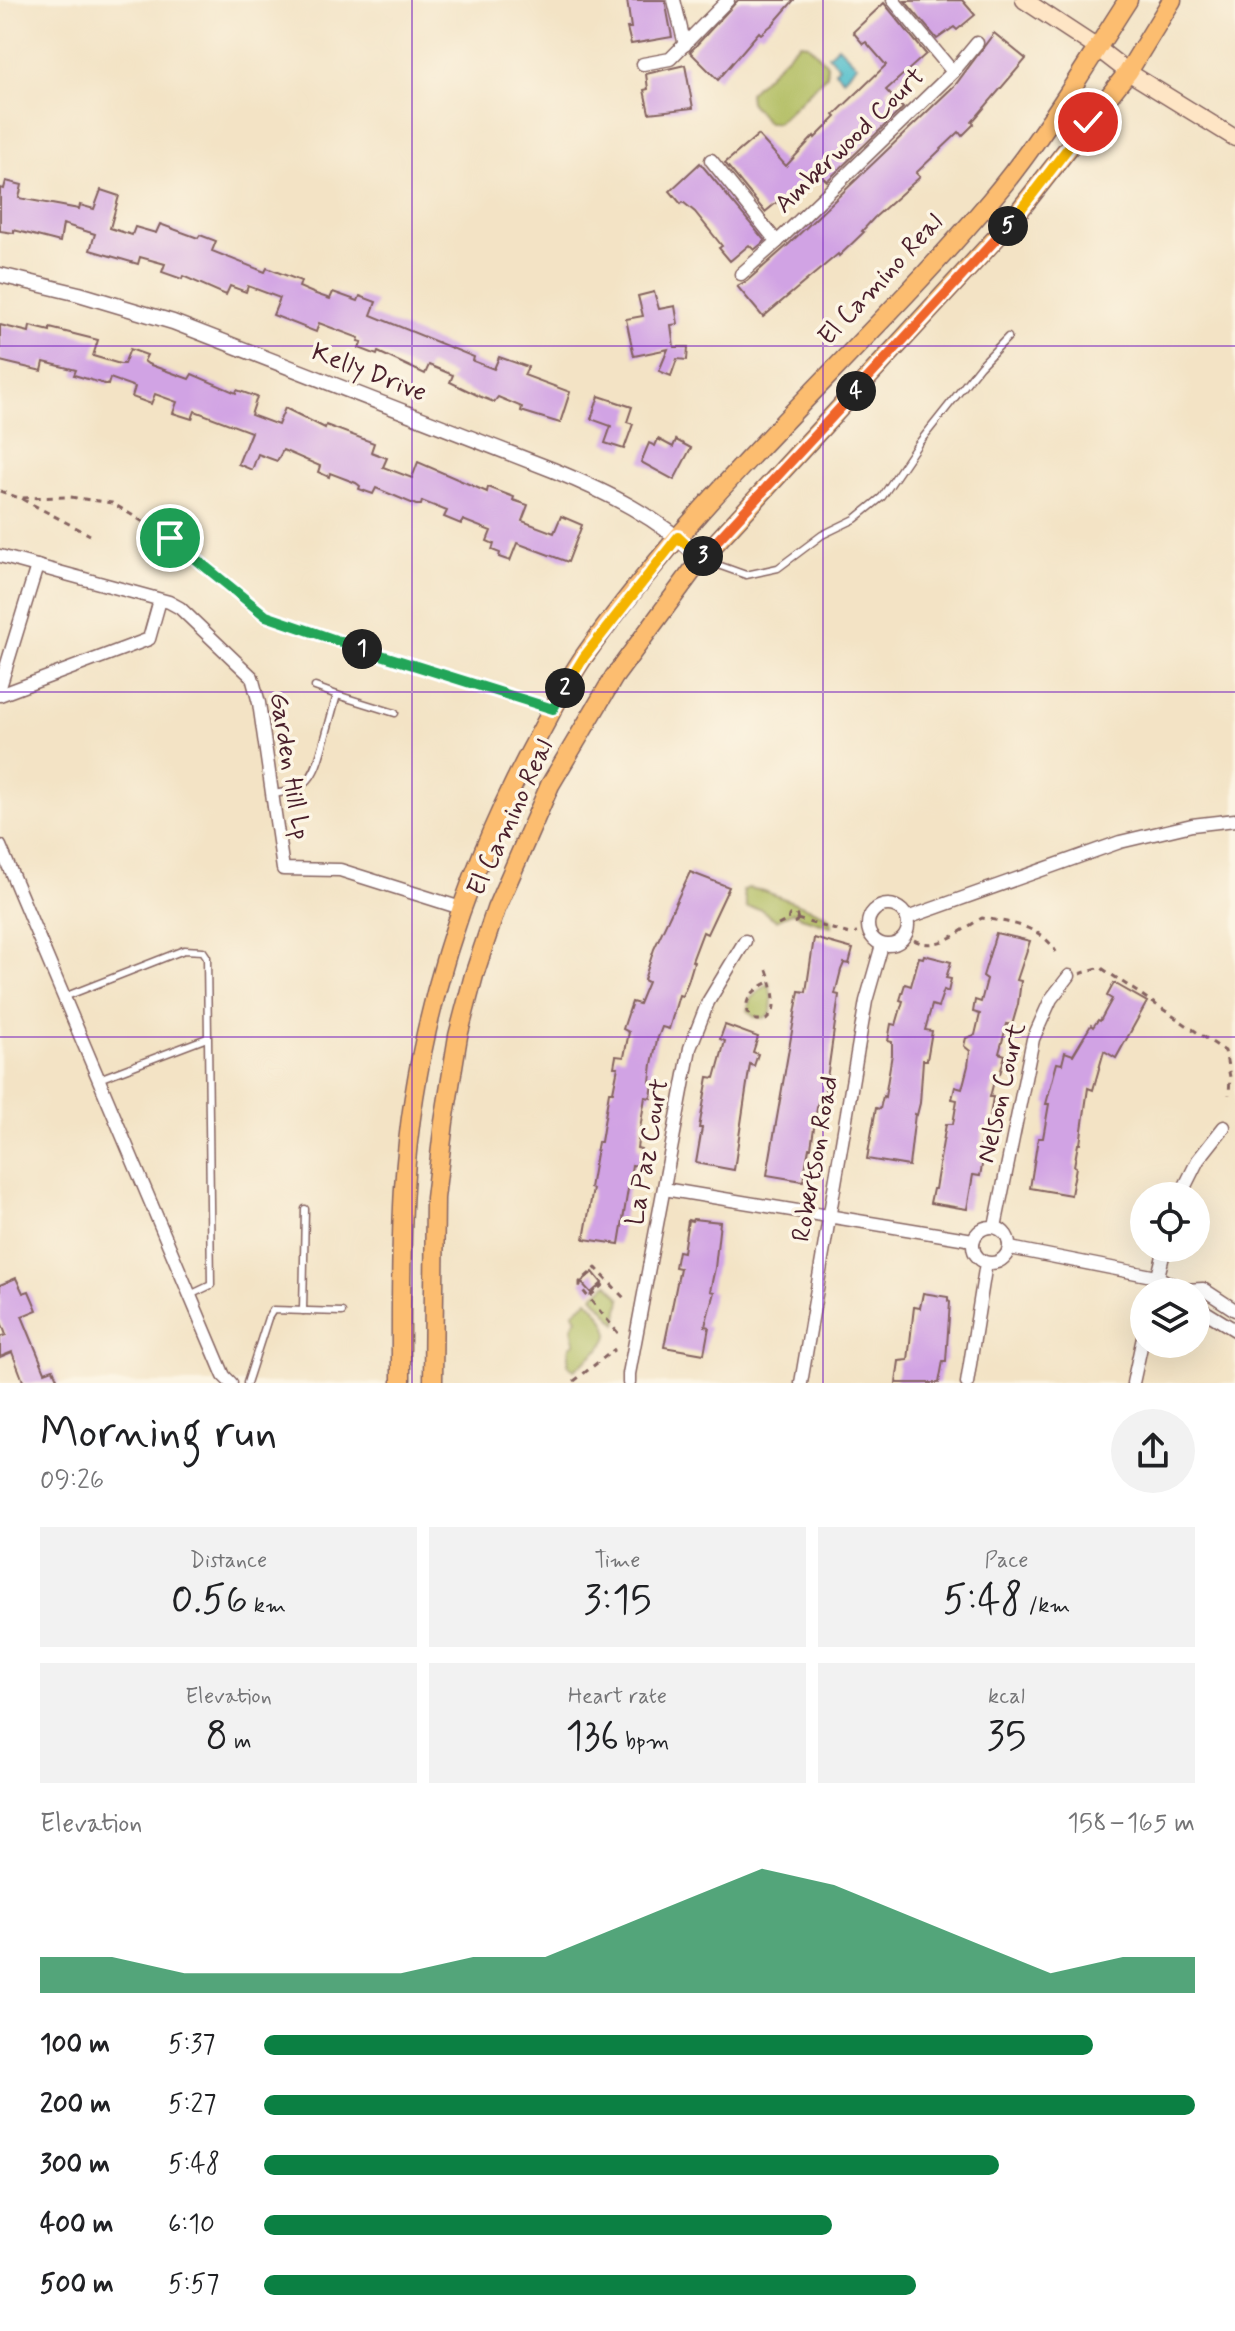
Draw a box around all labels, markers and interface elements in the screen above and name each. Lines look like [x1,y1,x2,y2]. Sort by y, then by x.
street label: Amberwood Court [768,61,932,221]
pin [1054,88,1122,156]
icon: check [1066,100,1110,144]
pin: 5 [988,206,1028,246]
street label: El Camino Real [811,207,951,353]
text: 5 [1001,212,1015,240]
street label: Kelly Drive [307,336,431,410]
pin: 4 [836,371,876,411]
text: 4 [850,377,862,405]
pin [136,504,204,572]
icon: arrive [148,516,192,560]
pin: 3 [683,536,723,576]
text: 3 [698,542,708,570]
pin: 1 [342,629,382,669]
text: 1 [357,635,367,663]
pin: 2 [545,668,585,708]
text: 2 [560,674,570,702]
street label: Garden Hill Lp [261,690,317,842]
street label: El Camino Real [460,734,562,902]
street label: Nelson Court [969,1020,1035,1166]
street label: Robertson Road [785,1073,847,1245]
street label: La Paz Court [618,1076,678,1228]
map controls [1130,1182,1210,1358]
button: locate [1130,1182,1210,1262]
button: layers [1130,1278,1210,1358]
text: Morning run [40,1405,277,1463]
button: share [1111,1409,1195,1493]
text: 09:26 [40,1464,104,1498]
text: Distance [190,1547,267,1575]
text: Time [594,1547,641,1575]
text: Pace [985,1547,1028,1575]
text: 0.56 [171,1575,248,1627]
text: 3:15 [584,1575,651,1627]
text: 5:48 [943,1575,1023,1627]
text: km [248,1592,286,1620]
text: /km [1023,1592,1070,1620]
text: Elevation [185,1683,272,1711]
text: Heart rate [568,1683,667,1711]
text: kcal [988,1683,1025,1711]
text: 8 [205,1711,228,1763]
text: 136 [566,1711,619,1763]
text: 35 [987,1711,1026,1763]
text: m [228,1728,252,1756]
text: bpm [619,1728,669,1756]
text: Elevation [40,1807,142,1841]
text: 158–165 m [1067,1807,1195,1841]
text: 100 m [40,2028,110,2062]
text: 5:37 [168,2028,215,2062]
text: 200 m [40,2088,111,2122]
text: 5:27 [168,2088,216,2122]
text: 300 m [40,2148,110,2182]
text: 5:48 [168,2148,220,2182]
text: 400 m [40,2208,113,2242]
text: 6:10 [168,2208,215,2242]
text: 500 m [40,2268,114,2302]
text: 5:57 [168,2268,219,2302]

